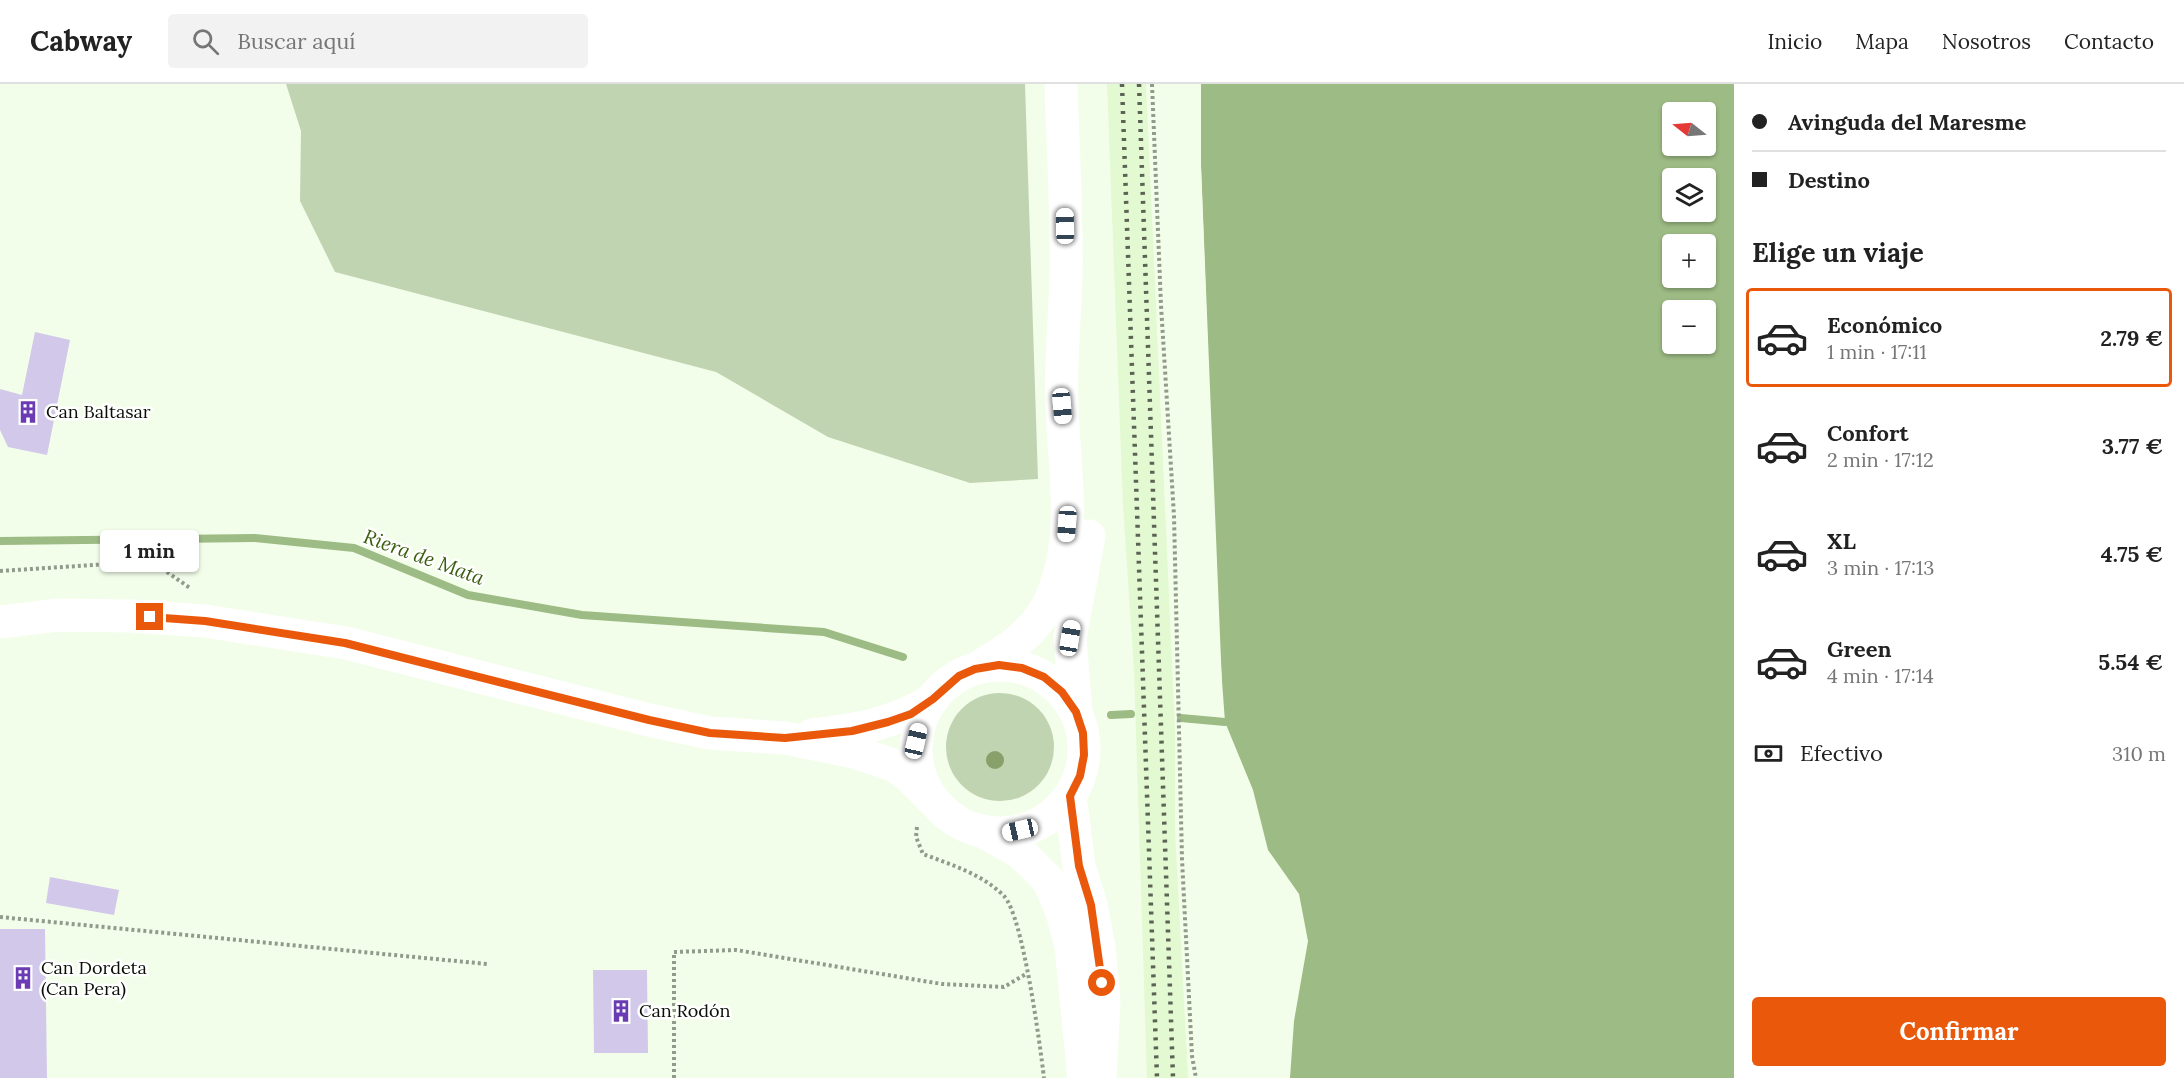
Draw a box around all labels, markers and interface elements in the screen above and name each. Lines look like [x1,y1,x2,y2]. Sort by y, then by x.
search box [168,14,588,68]
text: Cabway [30,23,132,59]
icon: search [189,25,222,58]
text: Buscar aquí [237,27,356,55]
text: Inicio [1767,28,1822,55]
text: Mapa [1855,28,1909,55]
text: Nosotros [1942,28,2031,55]
text: Contacto [2064,28,2154,55]
north arrow [1662,102,1716,156]
map controls [1662,102,1716,354]
text: Avinguda del Maresme [1788,108,2026,136]
text: Destino [1788,166,1870,194]
button: layers [1662,168,1716,222]
car [1056,208,1074,244]
button: + [1662,234,1716,288]
text: Elige un viaje [1752,235,1924,269]
button: − [1662,300,1716,354]
icon: car [1755,311,1809,365]
text: Económico [1827,311,1942,339]
text: 2.79 € [2100,324,2163,352]
text: 1 min · 17:11 [1827,339,1927,364]
car [1051,387,1073,425]
building icon: Can Baltasar [15,399,41,425]
place label: Can Baltasar [46,400,151,423]
icon: car [1755,419,1809,473]
text: Confort [1827,419,1909,447]
text: 3.77 € [2102,432,2163,460]
text: 2 min · 17:12 [1827,447,1934,472]
car [1057,505,1077,543]
water label: Riera de Mata [360,523,488,590]
icon: car [1755,527,1809,581]
text: XL [1827,527,1856,555]
callout: 1 min [100,530,200,572]
text: 1 min [124,538,175,563]
text: 4.75 € [2101,540,2163,568]
text: 3 min · 17:13 [1827,555,1934,580]
route end [136,603,163,630]
car [1058,619,1082,657]
icon: car [1755,635,1809,689]
text: Green [1827,635,1892,663]
text: 5.54 € [2098,648,2163,676]
text: 4 min · 17:14 [1827,663,1934,688]
car [903,721,929,761]
icon: cash [1752,737,1785,770]
text: Efectivo [1800,739,1883,767]
text: 310 m [2112,741,2166,766]
car [1000,817,1040,843]
place label: Can Dordeta (Can Pera) [41,956,147,1000]
building icon: Can Dordeta (Can Pera) [10,965,36,991]
route start [1088,969,1115,996]
button: Confirmar [1752,997,2166,1066]
building icon: Can Rodón [608,998,634,1024]
place label: Can Rodón [639,999,731,1022]

